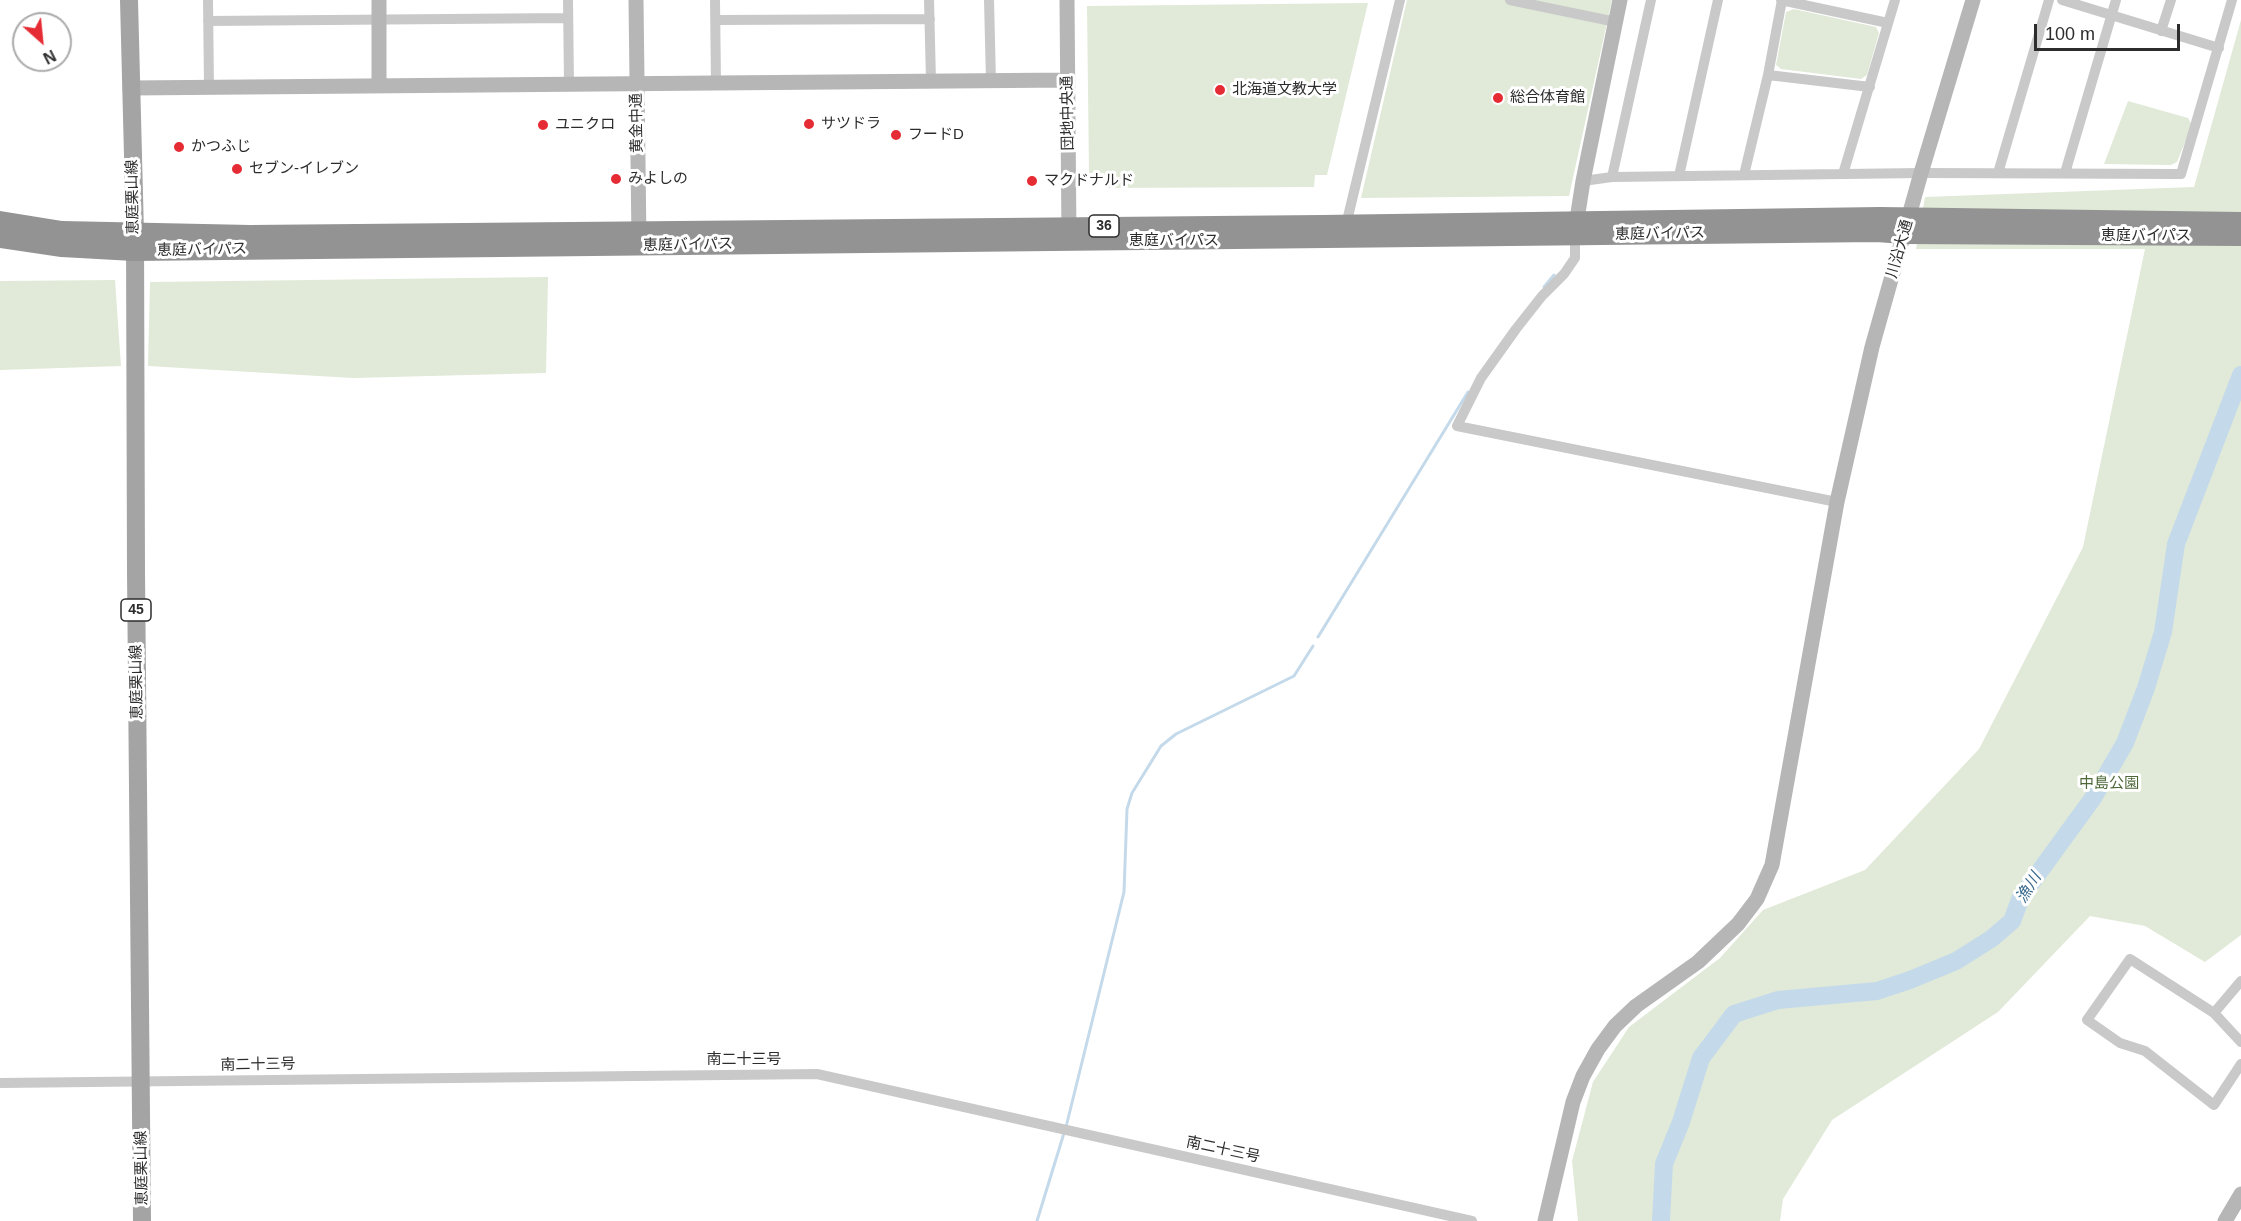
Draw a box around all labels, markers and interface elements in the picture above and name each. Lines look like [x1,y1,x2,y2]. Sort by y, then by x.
north arrow [12,12,72,72]
scale bar [2037,12,2182,50]
text: 100 m [2045,24,2095,44]
text: N [40,47,59,67]
street label: 団地中央通 [1058,75,1078,151]
place label: 北海道文教大学 [1232,81,1337,99]
marker: 北海道文教大学 [1213,83,1227,97]
place label: 総合体育館 [1510,89,1585,107]
marker: 総合体育館 [1491,91,1505,105]
street label: 黄金中通 [627,93,647,153]
place label: サツドラ [821,115,881,133]
place label: ユニクロ [555,116,615,134]
marker: サツドラ [802,117,816,131]
marker: ユニクロ [536,118,550,132]
place label: フードD [908,126,964,144]
marker: フードD [889,128,903,142]
place label: かつふじ [191,138,251,156]
marker: かつふじ [172,140,186,154]
street label: 恵庭栗山線 [123,159,143,235]
place label: セブン-イレブン [249,160,359,178]
marker: セブン-イレブン [230,162,244,176]
place label: みよしの [628,170,688,188]
marker: みよしの [609,172,623,186]
place label: マクドナルド [1044,172,1134,190]
marker: マクドナルド [1025,174,1039,188]
road number: 36 [1089,215,1119,237]
street label: 川沿大通 [1883,218,1917,280]
street label: 恵庭バイパス [1615,224,1705,244]
street label: 恵庭バイパス [2101,227,2191,245]
street label: 恵庭バイパス [1129,232,1219,250]
street label: 恵庭バイパス [643,235,733,255]
street label: 恵庭バイパス [157,240,247,260]
road number: 45 [121,599,151,621]
street label: 恵庭栗山線 [127,644,147,720]
park label: 中島公園 [2079,775,2139,793]
water label: 漁川 [2012,869,2046,907]
street label: 南二十三号 [707,1051,781,1069]
street label: 南二十三号 [220,1055,296,1075]
street label: 恵庭栗山線 [132,1130,152,1206]
street label: 南二十三号 [1184,1133,1262,1167]

